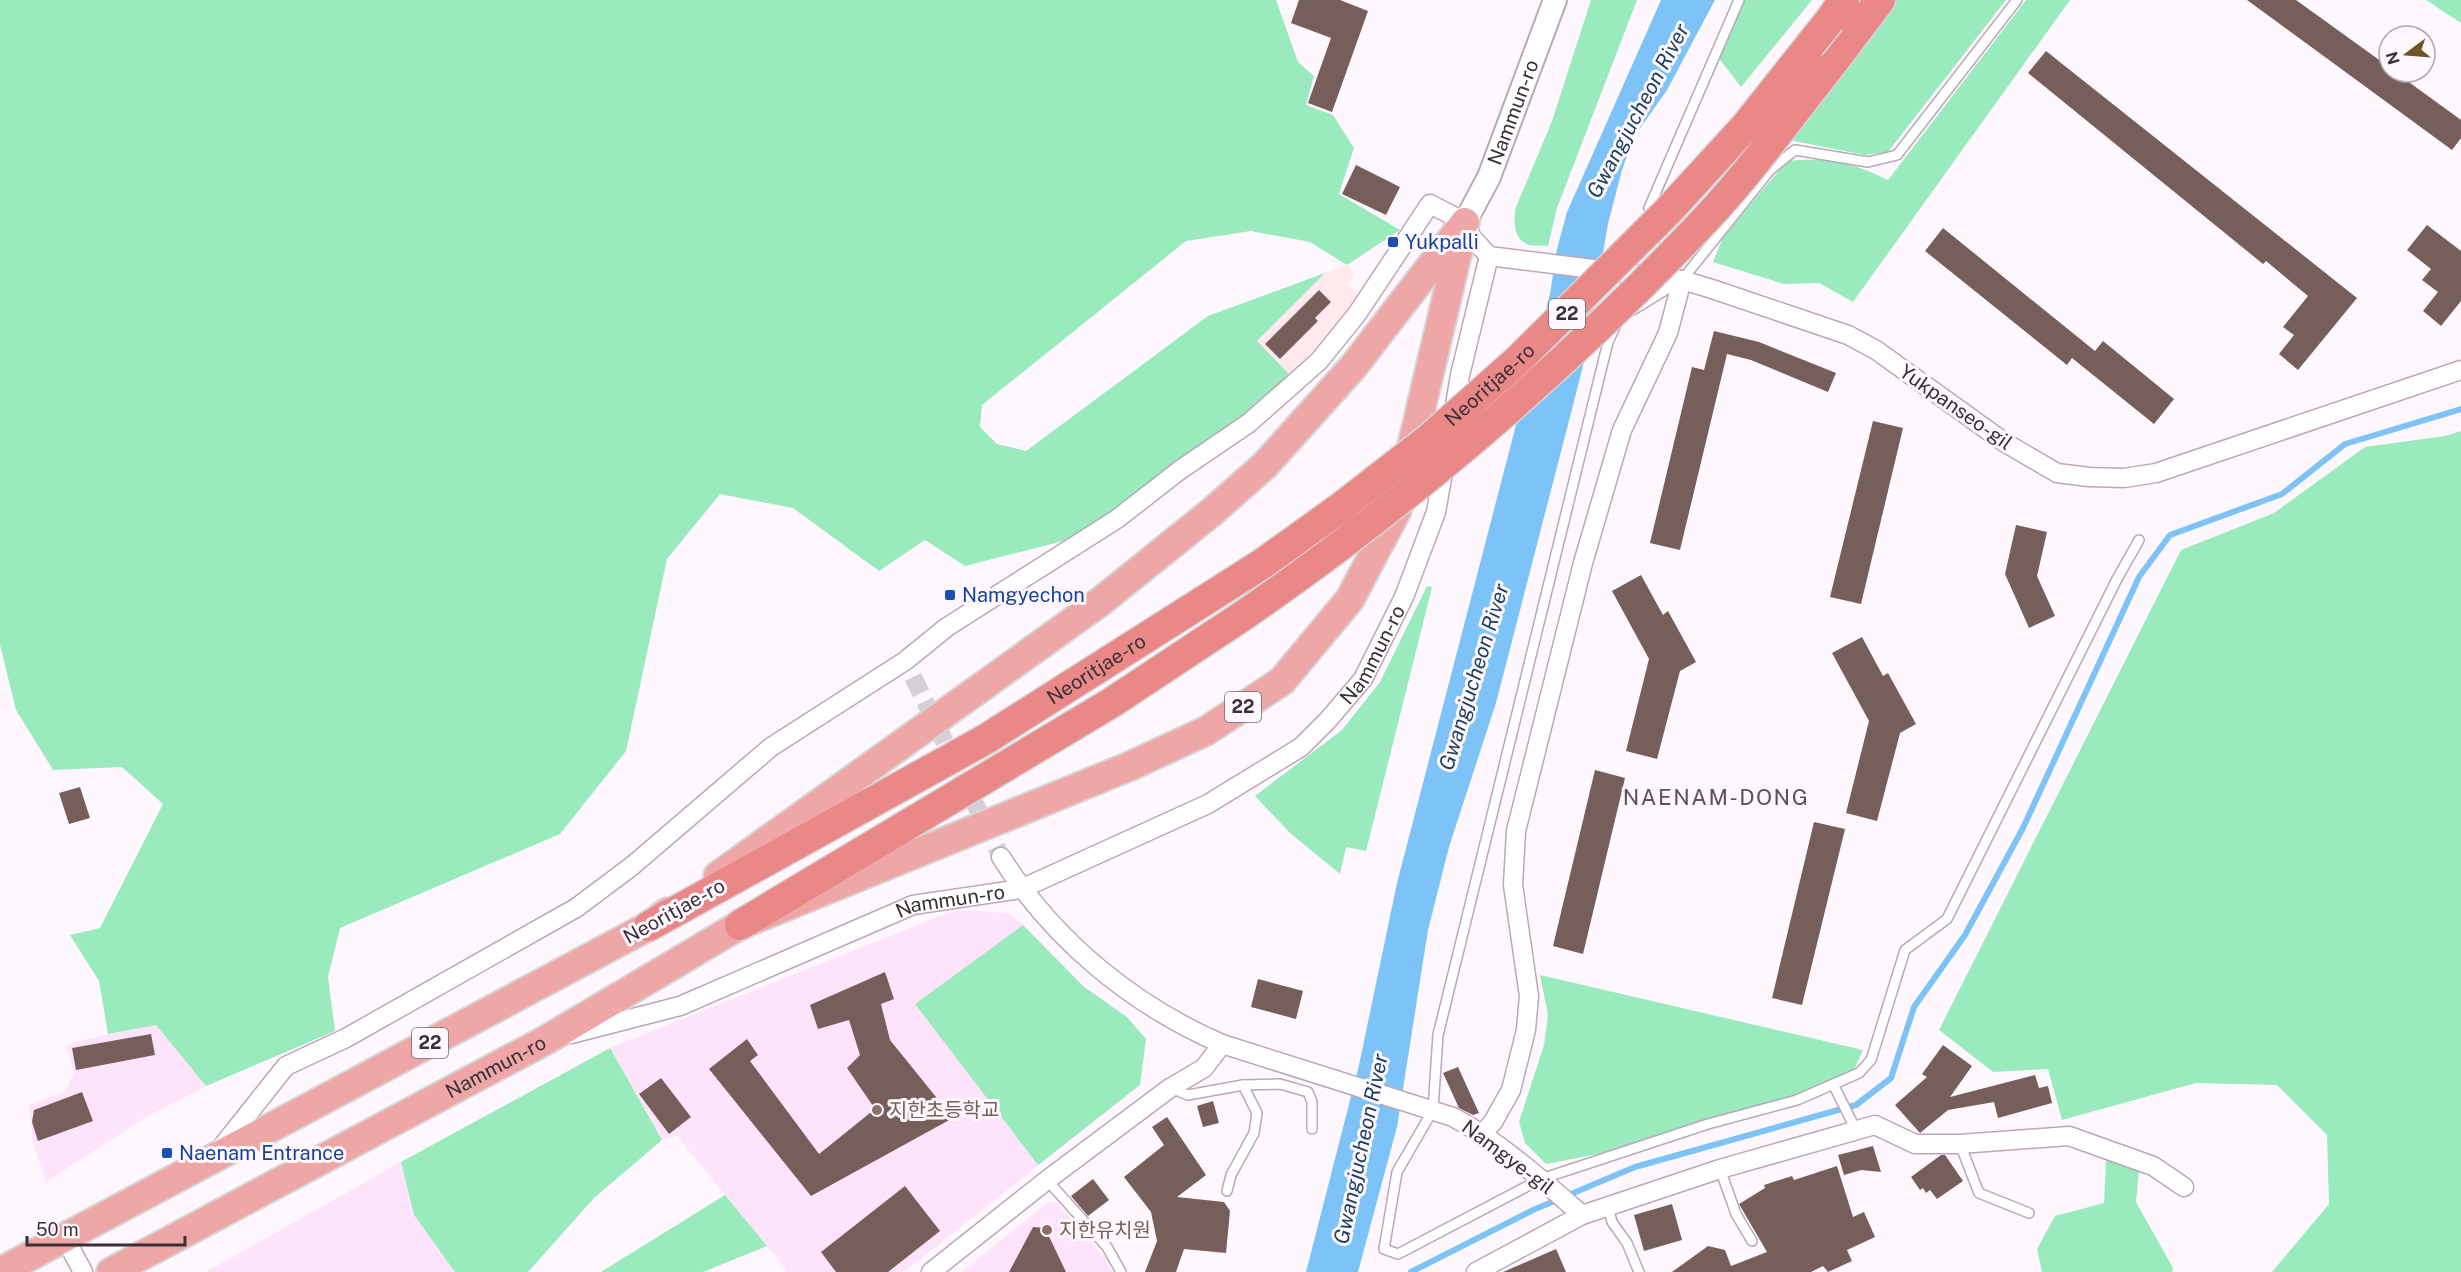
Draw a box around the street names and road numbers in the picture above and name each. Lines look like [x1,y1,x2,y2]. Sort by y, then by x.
street label: Nammun-ro [1483,56,1544,168]
road number: 22 [1549,299,1585,329]
street label: Neoritjae-ro [1440,338,1540,431]
street label: Yukpanseo-gil [1895,359,2017,455]
street label: Nammun-ro [1335,601,1410,709]
street label: Neoritjae-ro [1042,629,1150,709]
road number: 22 [1225,692,1261,722]
street label: Neoritjae-ro [619,873,729,949]
street label: Nammun-ro [892,880,1007,923]
road number: 22 [412,1028,448,1058]
street label: Nammun-ro [441,1030,550,1103]
street label: Namgye-gil [1457,1115,1559,1199]

